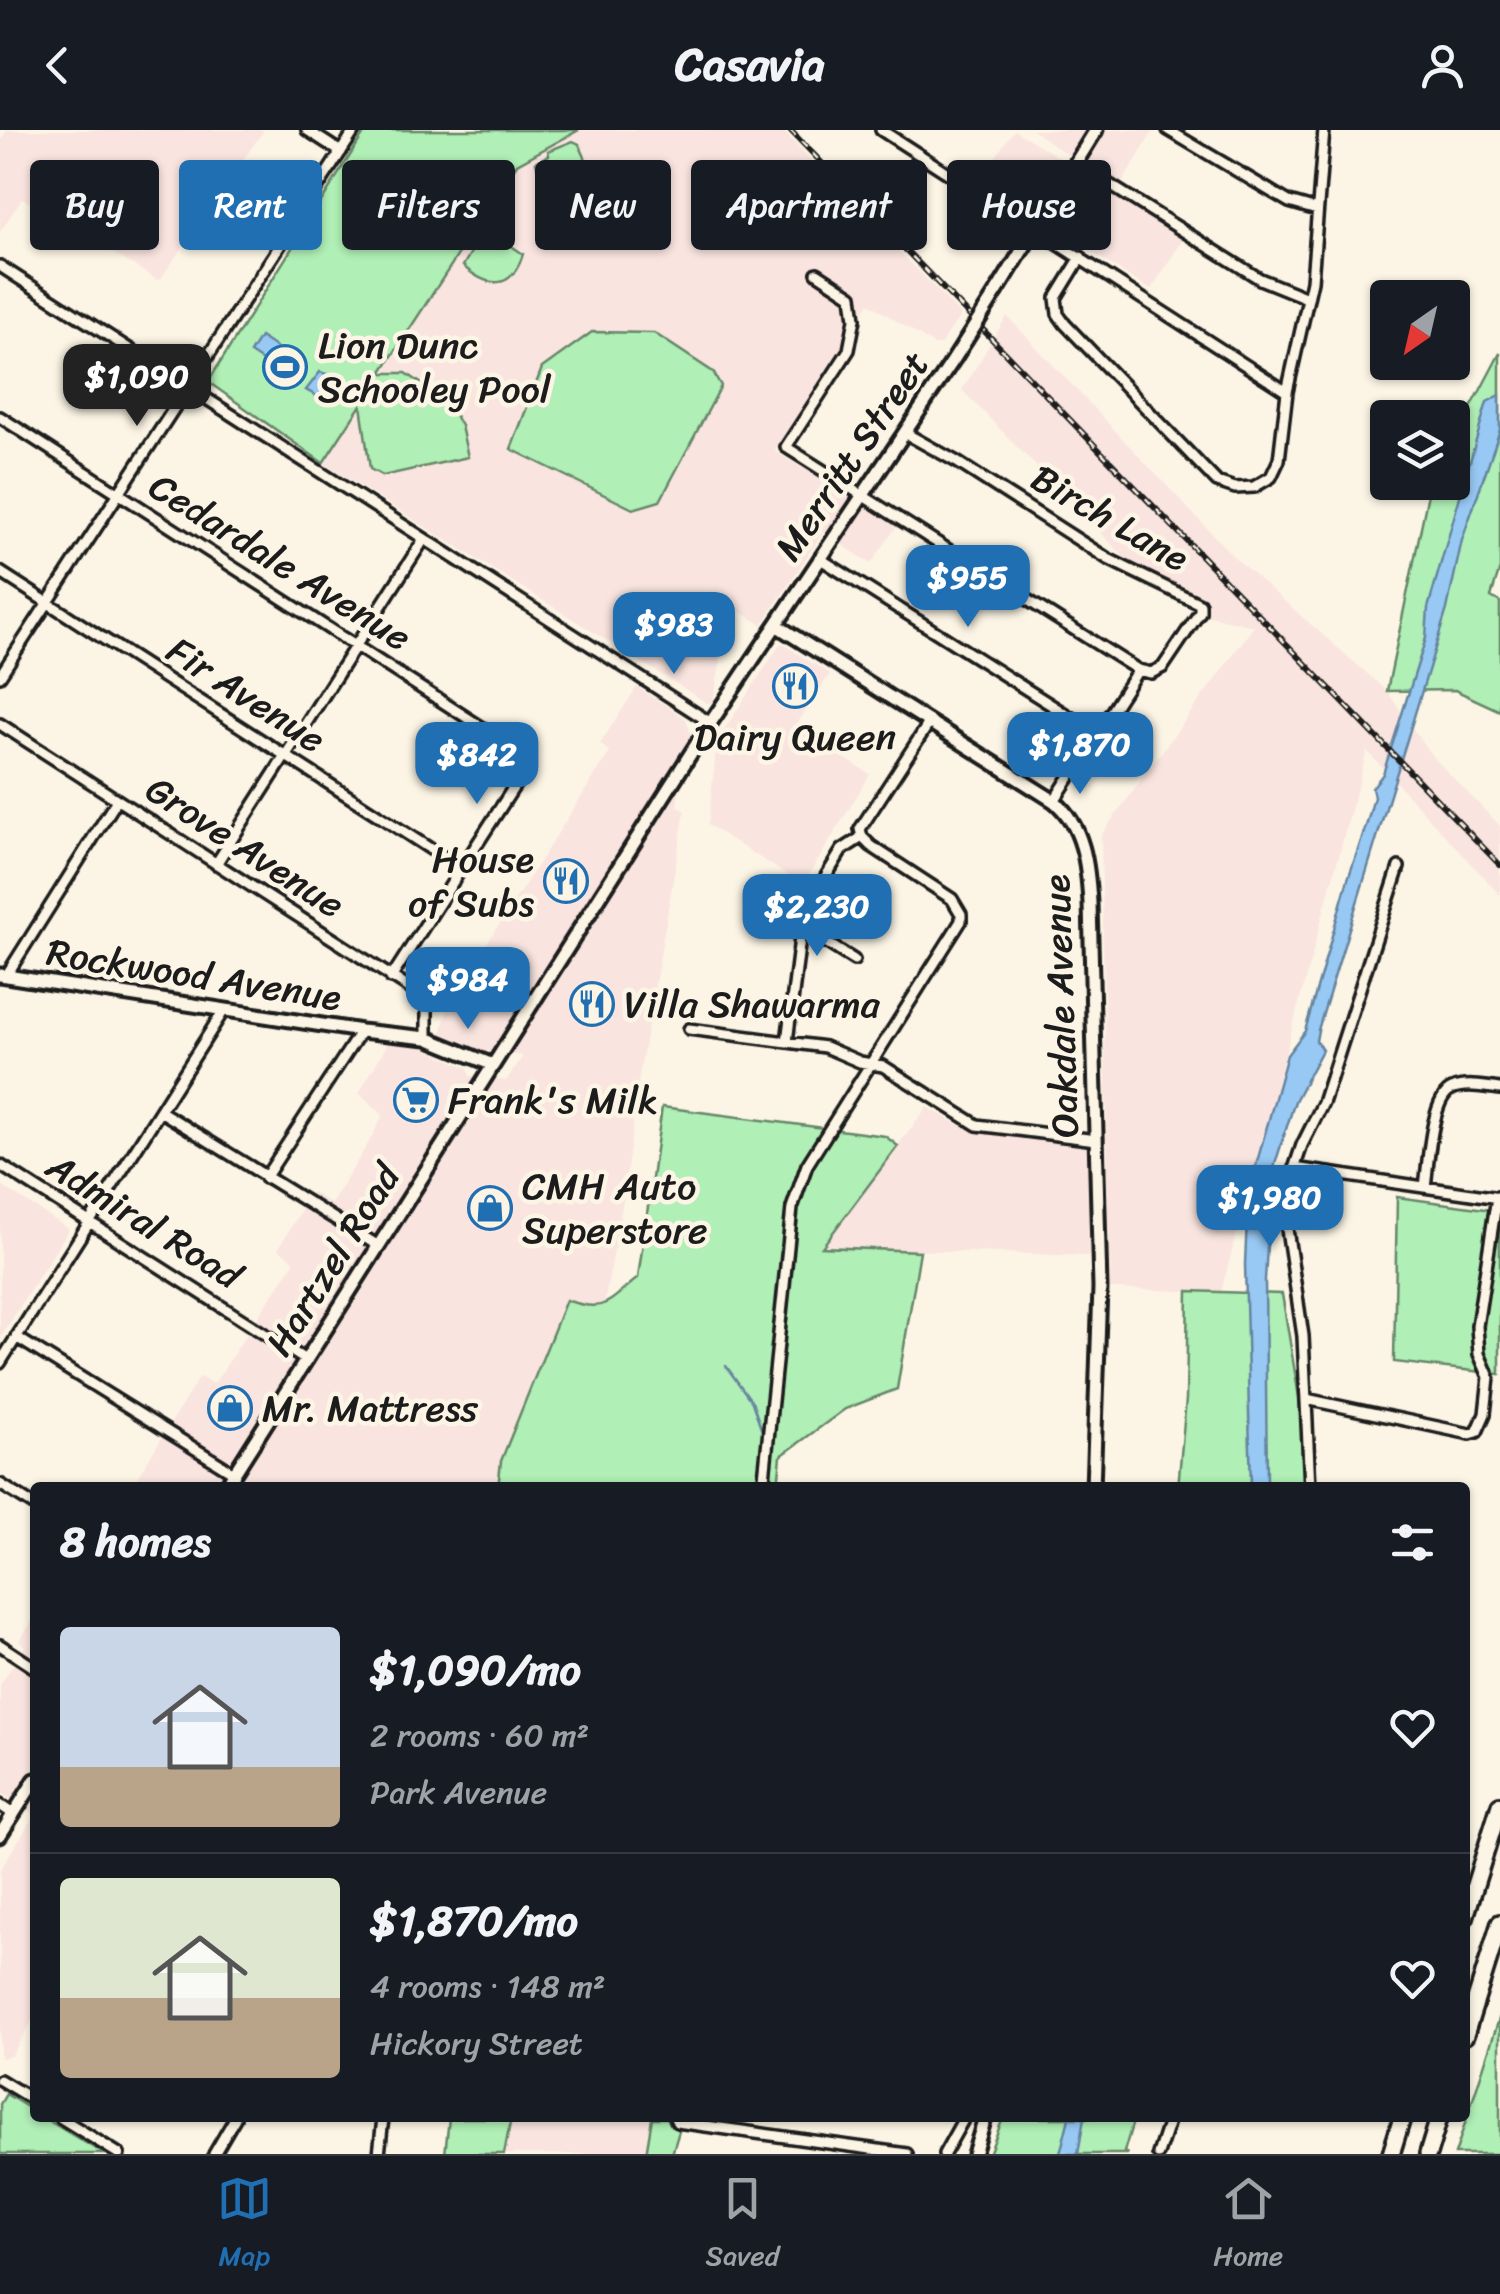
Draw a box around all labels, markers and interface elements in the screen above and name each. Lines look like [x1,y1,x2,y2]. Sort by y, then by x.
text: Casavia [675,25,825,105]
icon: back [30,38,85,93]
icon: person [1415,38,1470,93]
chip: Buy [30,160,159,250]
chip: Rent [179,160,322,250]
chip: Filters [342,160,515,250]
chip: New [535,160,671,250]
chip: Apartment [691,160,927,250]
chip: House [947,160,1111,250]
north arrow [1370,280,1470,380]
map controls [1370,280,1470,500]
place label: Lion Dunc Schooley Pool [318,312,552,423]
street label: Merritt Street [756,337,948,575]
pin: $1,090 [56,344,218,429]
sports icon: Lion Dunc Schooley Pool [262,344,308,390]
text: $1,090 [85,348,189,405]
button: layers [1370,400,1470,500]
street label: Birch Lane [1018,445,1202,591]
street label: Cedardale Avenue [135,454,425,670]
pin: $955 [909,545,1027,630]
text: $955 [928,549,1008,606]
pin: $983 [615,592,733,677]
text: $983 [635,596,713,653]
street label: Fir Avenue [153,618,339,772]
restaurant icon: Dairy Queen [772,663,818,709]
place label: Dairy Queen [694,704,896,771]
pin: $1,870 [999,712,1161,797]
text: $1,870 [1029,716,1131,773]
pin: $842 [418,722,536,807]
text: $842 [437,726,517,783]
street label: Grove Avenue [132,757,358,937]
place label: House of Subs [408,826,534,937]
restaurant icon: House of Subs [543,858,589,904]
street label: Oakdale Avenue [1023,873,1099,1139]
pin: $2,230 [736,874,898,959]
text: $2,230 [765,878,869,935]
street label: Rockwood Avenue [42,919,346,1031]
pin: $984 [409,947,527,1032]
text: $984 [428,951,508,1008]
place label: Villa Shawarma [624,971,881,1038]
restaurant icon: Villa Shawarma [569,981,615,1027]
place label: Frank's Milk [448,1067,658,1134]
supermarket icon: Frank's Milk [393,1077,439,1123]
street label: Admiral Road [32,1134,257,1309]
street label: Hartzel Road [247,1148,420,1370]
place label: CMH Auto Superstore [522,1153,708,1264]
pin: $1,980 [1189,1165,1351,1250]
text: $1,980 [1218,1169,1322,1226]
shop icon: CMH Auto Superstore [467,1185,513,1231]
place label: Mr. Mattress [262,1375,479,1442]
shop icon: Mr. Mattress [207,1385,253,1431]
text: 8 homes [60,1505,211,1579]
icon: filters [1385,1515,1440,1570]
text: $1,090/mo [370,1633,581,1707]
icon: home [140,1667,260,1787]
icon: heart [1385,1700,1440,1755]
text: 2 rooms · 60 m² [370,1707,589,1764]
text: Park Avenue [370,1764,547,1821]
text: $1,870/mo [370,1884,578,1958]
icon: home [140,1918,260,2038]
icon: heart [1385,1951,1440,2006]
text: 4 rooms · 148 m² [370,1958,605,2015]
text: Hickory Street [370,2015,583,2072]
tab: Map [217,2171,272,2280]
tab: Saved [706,2171,779,2280]
tab: Home [1213,2171,1283,2280]

